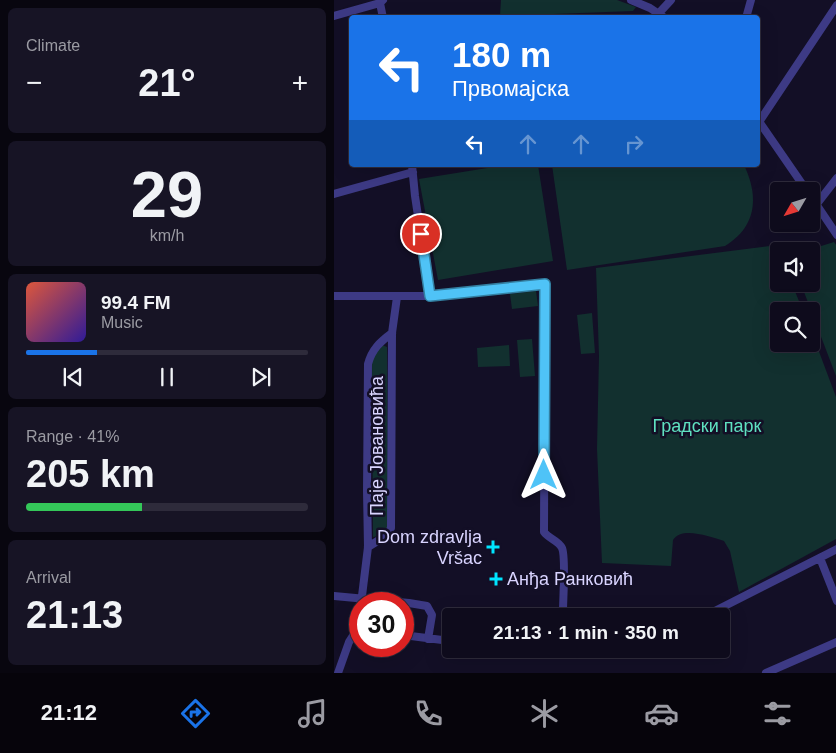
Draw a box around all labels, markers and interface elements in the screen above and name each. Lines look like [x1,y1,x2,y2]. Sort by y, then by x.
icon: left [369,35,434,100]
text: 180 m [452,35,551,74]
text: Climate [26,37,80,54]
text: 21° [138,62,196,104]
text: − [26,67,42,98]
text: + [292,67,308,98]
text: Првомајска [452,76,569,101]
icon: left [461,130,489,158]
icon: ahead [514,130,542,158]
icon: ahead [567,130,595,158]
icon: right [620,130,648,158]
text: 29 [131,158,203,231]
north arrow [770,182,820,232]
map controls [770,182,820,352]
pin [400,213,442,255]
icon: arrive [407,220,435,248]
text: km/h [150,227,184,244]
button: sound [770,242,820,292]
text: 99.4 FM [101,292,171,313]
button: search [770,302,820,352]
text: Music [101,314,143,331]
icon: previous [59,363,87,391]
icon: pause [153,363,181,391]
icon: next [247,363,275,391]
street label: Паје Јовановића [367,375,387,516]
park label: Градски парк [653,416,762,436]
text: Range · 41% [26,428,119,445]
position arrow [517,448,569,500]
text: 205 km [26,453,155,495]
place label: Dom zdravlja Vršac [377,527,483,568]
marker: Dom zdravlja Vršac [486,540,500,554]
text: Arrival [26,569,71,586]
place label: Анђа Ранковић [507,569,633,589]
marker: Анђа Ранковић [489,572,503,586]
speed limit sign: 30 [349,592,414,657]
text: 21:13 [26,594,123,636]
text: 21:13 · 1 min · 350 m [493,622,679,643]
icon: directions [178,696,213,731]
icon: music [295,696,330,731]
icon: phone [411,696,446,731]
icon: climate [527,696,562,731]
icon: car [644,696,679,731]
icon: filters [760,696,795,731]
text: 21:12 [41,700,97,725]

